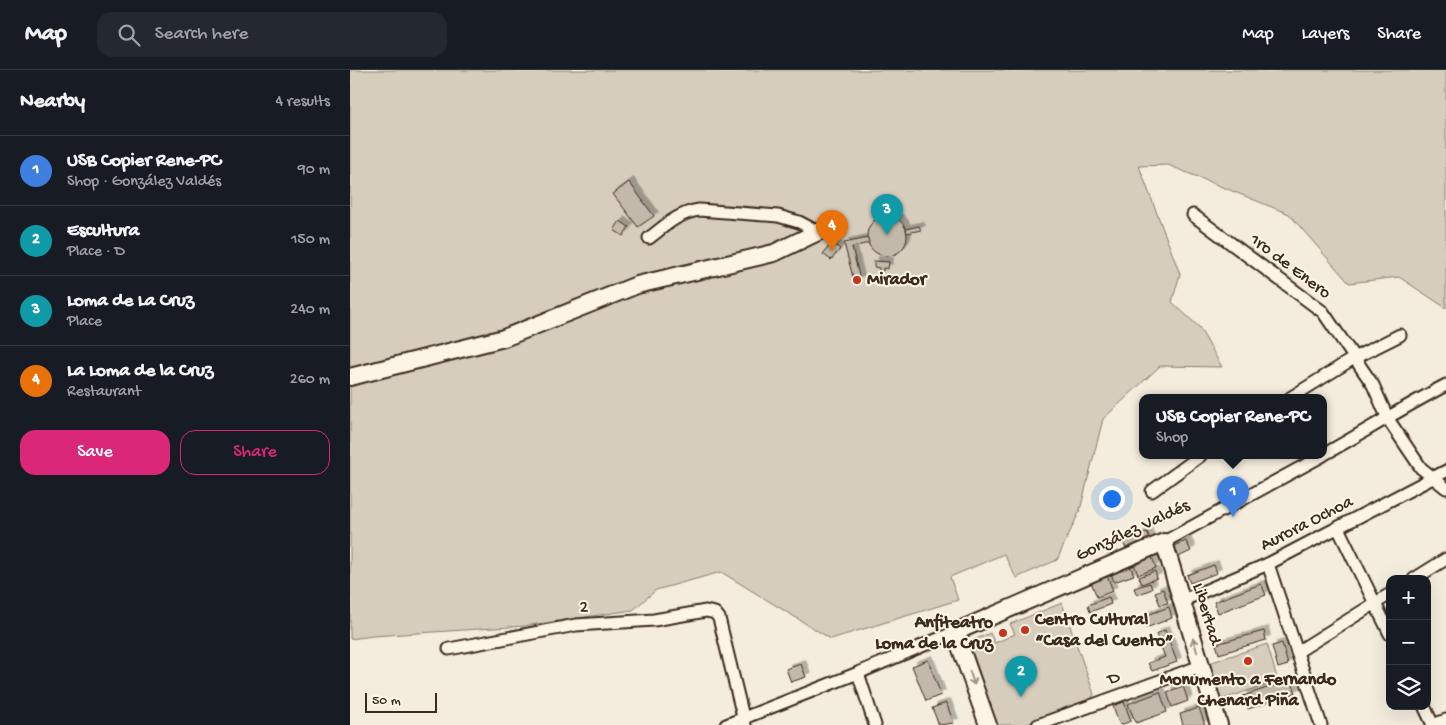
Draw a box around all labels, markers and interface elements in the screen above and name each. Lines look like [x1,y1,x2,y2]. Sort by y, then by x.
search box [97,12,447,57]
text: Map [25,20,67,49]
icon: search [115,21,143,49]
text: Search here [155,23,248,46]
text: Map [1242,24,1274,45]
text: Layers [1302,24,1349,45]
text: Share [1377,24,1421,45]
text: Nearby [20,90,85,115]
text: 4 results [275,93,330,112]
text: USB Copier Rene-PC [67,150,221,173]
text: 1 [33,161,39,180]
text: 90 m [298,161,330,180]
text: Shop · González Valdés [67,173,221,192]
pin: 3 [871,194,903,235]
pin: 4 [816,210,848,251]
text: Escultura [67,220,139,243]
street label: 1ro de Enero [1244,229,1335,304]
text: 2 [32,231,40,250]
text: 150 m [291,231,330,250]
text: Place · D [67,243,125,262]
place label: Mirador [867,270,929,291]
marker: Mirador [851,274,863,286]
text: Loma de La Cruz [67,290,194,313]
text: 3 [32,301,40,320]
text: 240 m [290,301,330,320]
text: Place [67,313,102,332]
text: La Loma de la Cruz [67,360,213,383]
text: 4 [32,371,40,390]
text: 260 m [290,371,330,390]
text: Restaurant [67,383,141,402]
popup [1139,394,1327,459]
text: USB Copier Rene-PC [1156,406,1310,429]
text: Shop [1156,429,1188,448]
button: Save [20,430,170,475]
button: Share [180,430,330,475]
pin: 1 [1217,476,1249,517]
your location [1099,486,1125,512]
street label: Aurora Ochoa [1257,491,1358,556]
street label: González Valdés [1073,495,1194,567]
map controls [1386,575,1431,710]
button: + [1386,575,1431,620]
street label: Libertad [1187,581,1226,649]
street label: 2 [579,597,589,619]
place label: Centro Cultural “Casa del Cuento” [1034,610,1174,652]
place label: Anfiteatro Loma de la Cruz [875,613,994,655]
button: − [1386,620,1431,665]
marker: Centro Cultural “Casa del Cuento” [1019,624,1031,636]
marker: Anfiteatro Loma de la Cruz [997,627,1009,639]
one-way arrow [1189,637,1199,653]
marker: Monumento a Fernando Chenard Piña [1242,655,1254,667]
pin: 2 [1005,656,1037,697]
button: layers [1386,665,1431,710]
street label: D [1104,667,1123,691]
one-way arrow [967,670,977,686]
place label: Monumento a Fernando Chenard Piña [1160,670,1337,712]
scale bar [365,690,438,713]
text: 50 m [372,693,401,710]

